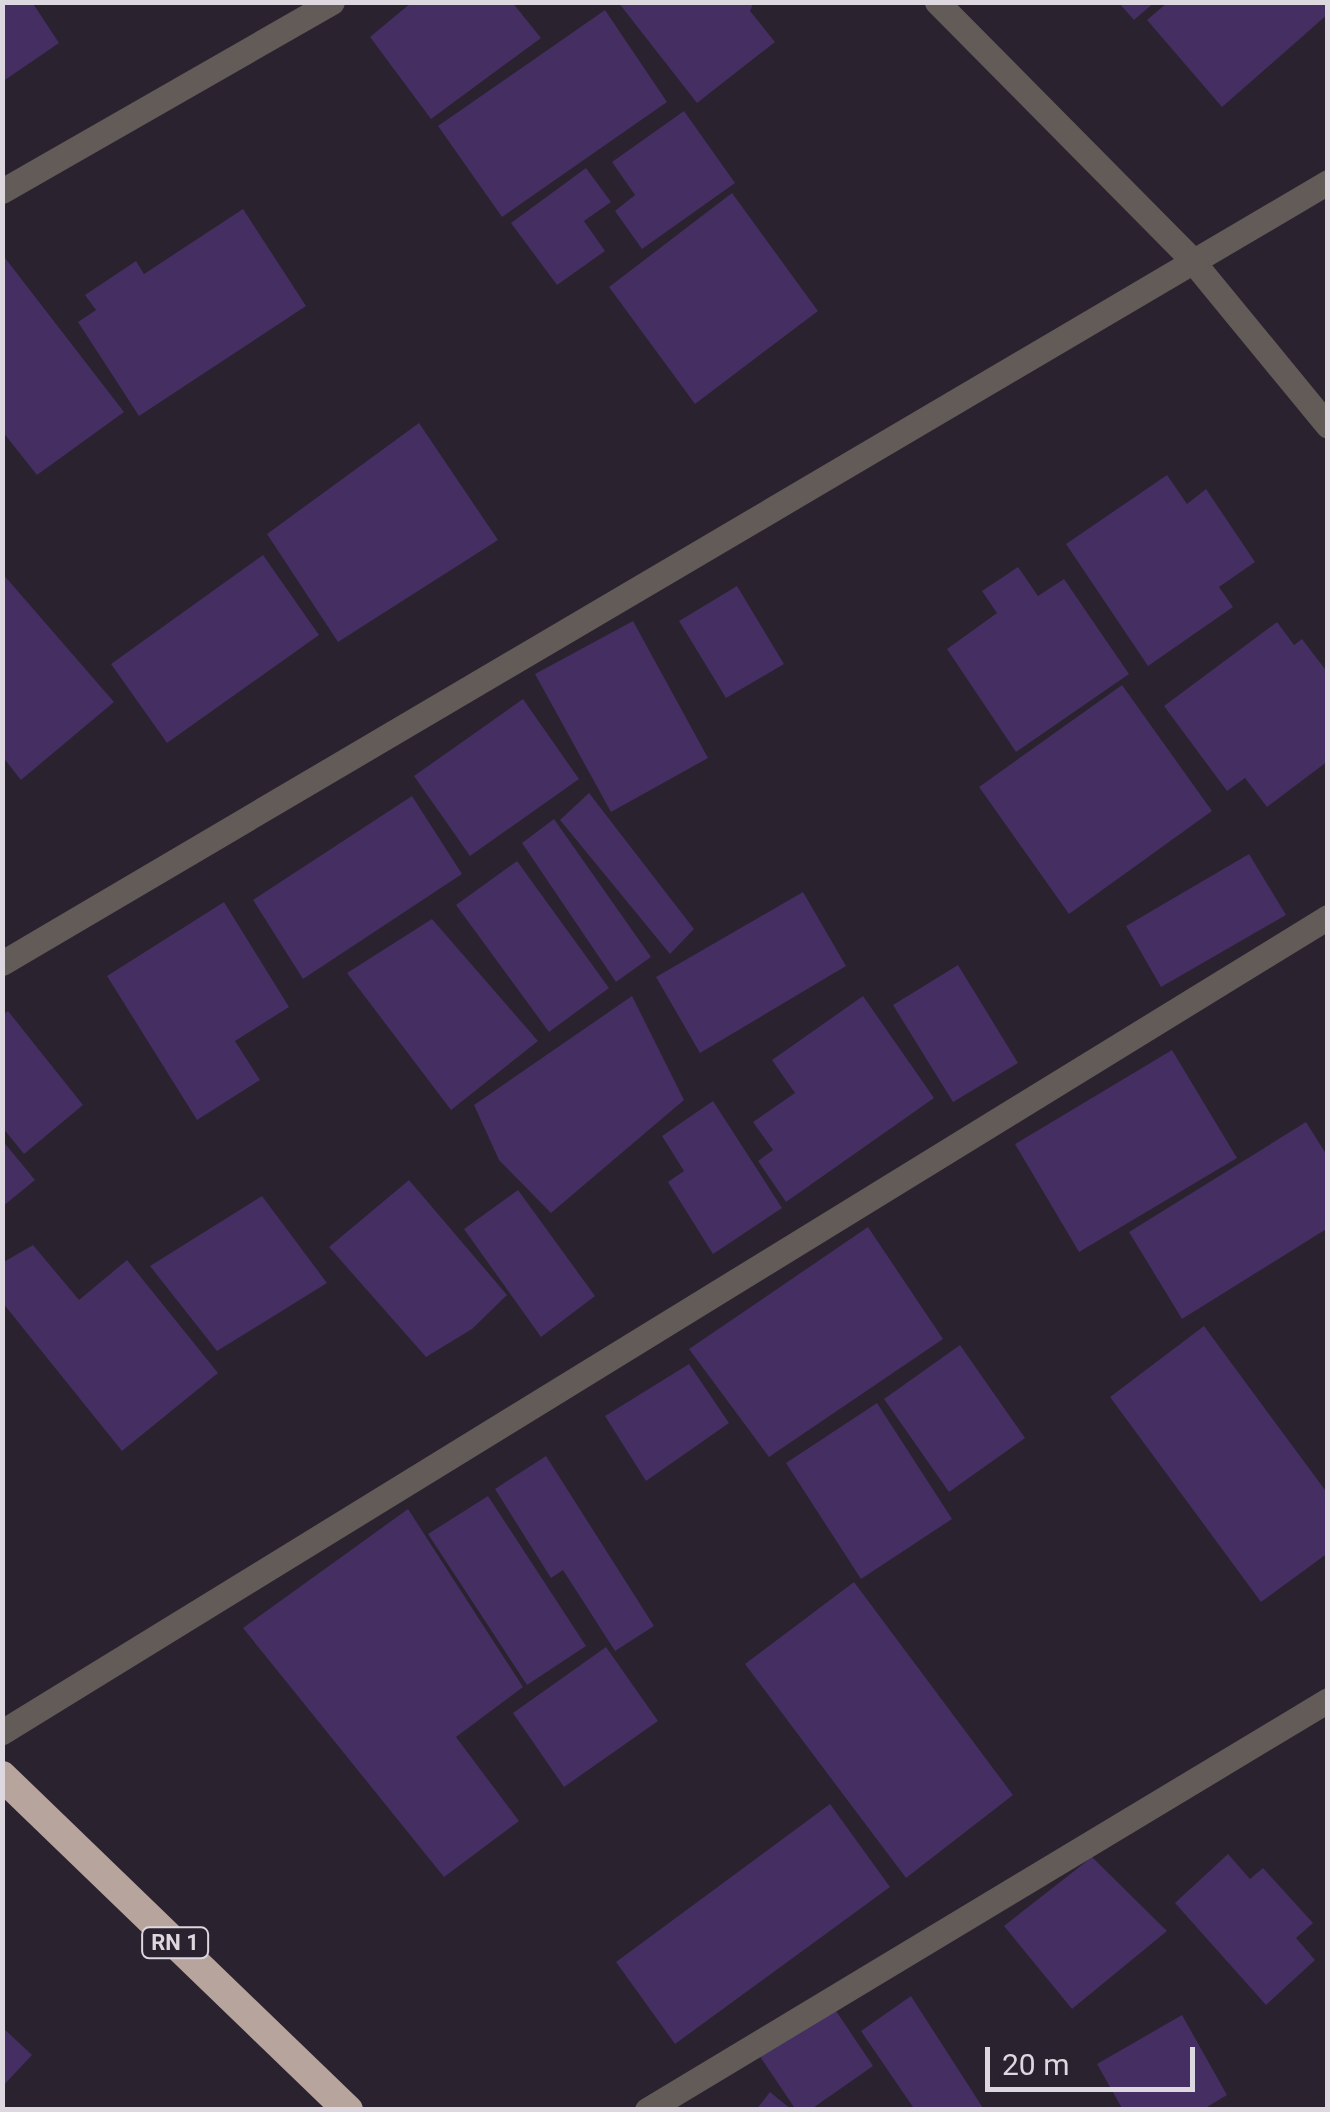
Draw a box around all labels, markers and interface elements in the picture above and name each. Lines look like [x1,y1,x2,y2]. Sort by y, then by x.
road number: RN 1 [140,1926,210,1960]
scale bar [990,2027,1200,2089]
text: 20 m [1002,2047,1069,2082]

